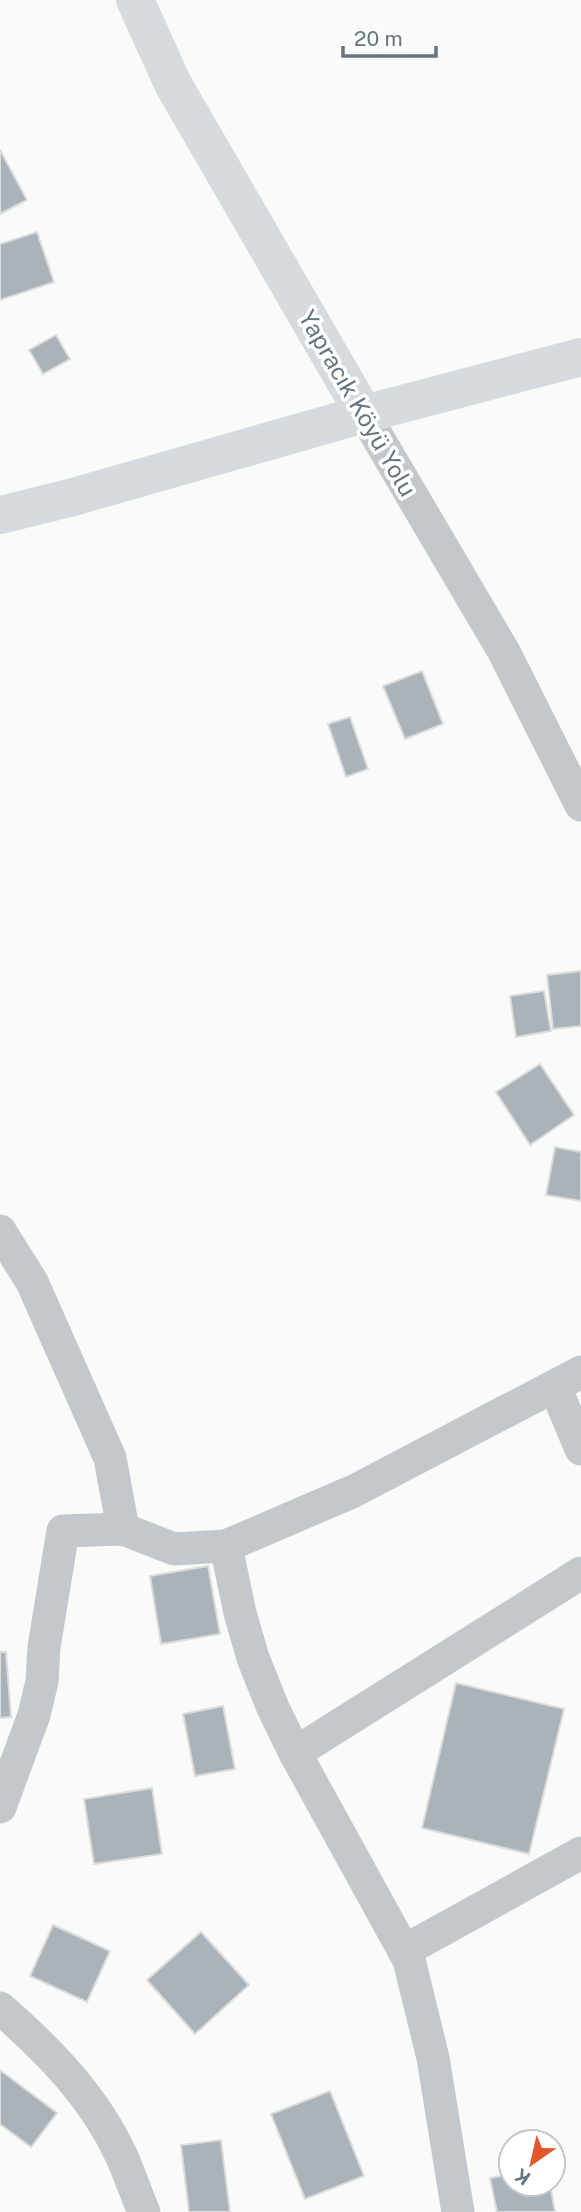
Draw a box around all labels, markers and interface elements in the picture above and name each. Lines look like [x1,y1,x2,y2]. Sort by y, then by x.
scale bar [343,14,436,58]
text: 20 m [354,26,403,51]
street label: Yapracık Köyü Yolu [293,305,423,501]
north arrow [497,2128,567,2198]
text: K [510,2164,534,2190]

